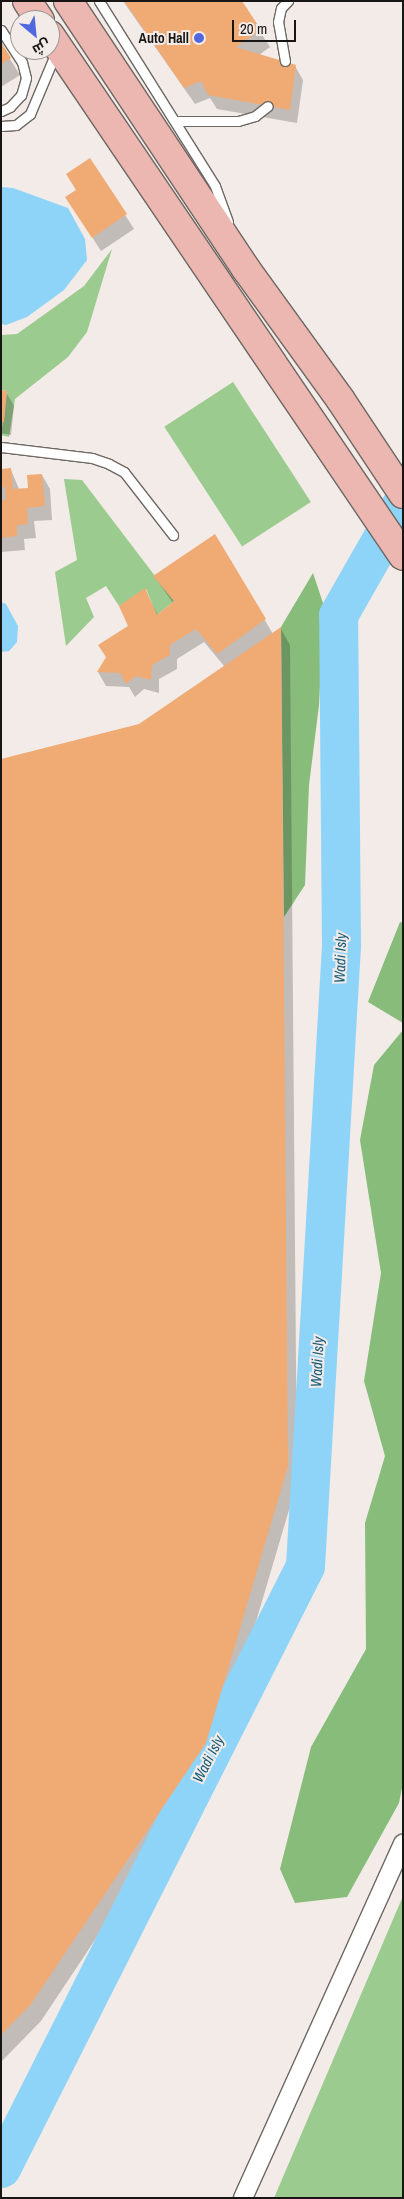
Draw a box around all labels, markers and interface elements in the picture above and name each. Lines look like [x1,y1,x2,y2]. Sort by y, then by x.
north arrow [10,10,60,60]
scale bar [234,10,298,42]
text: 20 m [240,18,267,39]
place label: Auto Hall [139,30,189,46]
marker: Auto Hall [193,32,205,44]
text: ش [29,35,54,60]
water label: Wadi Isly [330,933,350,983]
water label: Wadi Isly [307,1336,327,1388]
water label: Wadi Isly [189,1733,227,1785]

